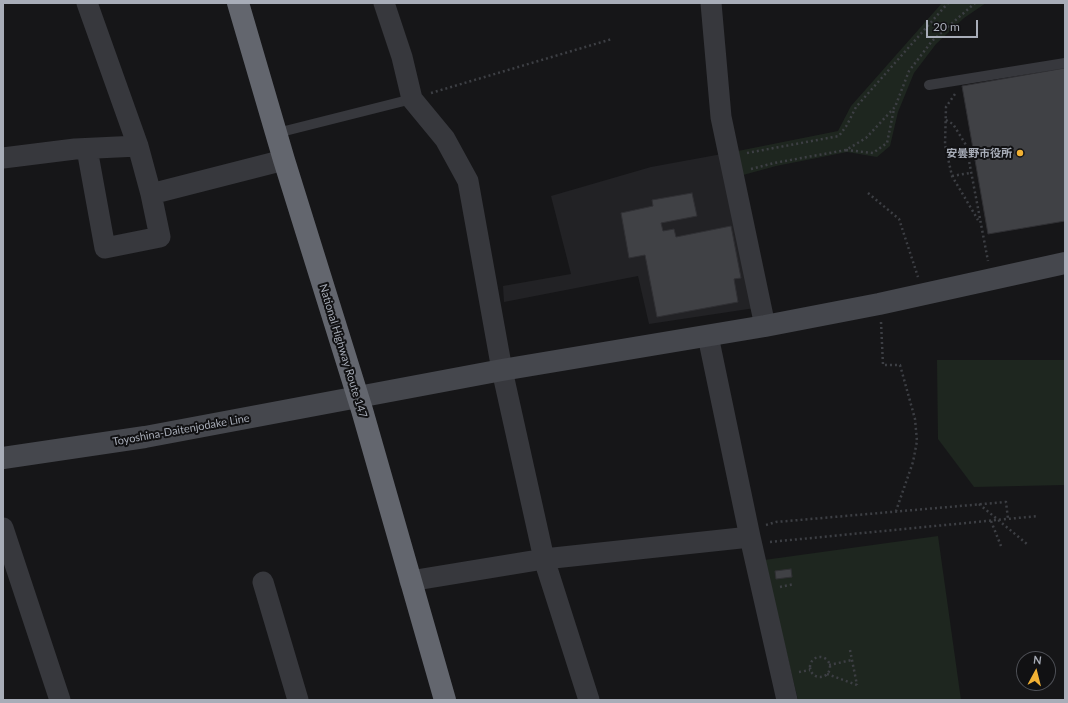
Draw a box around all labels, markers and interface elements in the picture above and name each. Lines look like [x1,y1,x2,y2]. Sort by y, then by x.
scale bar [928,12,980,38]
text: 20 m [933,19,960,34]
place label: 安曇野市役所 [946,146,1012,160]
marker: 安曇野市役所 [1015,148,1025,158]
street label: National Highway Route 147 [316,282,370,420]
street label: Toyoshina-Daitenjodake Line [111,411,251,449]
north arrow [1016,651,1056,691]
text: N [1032,653,1042,667]

